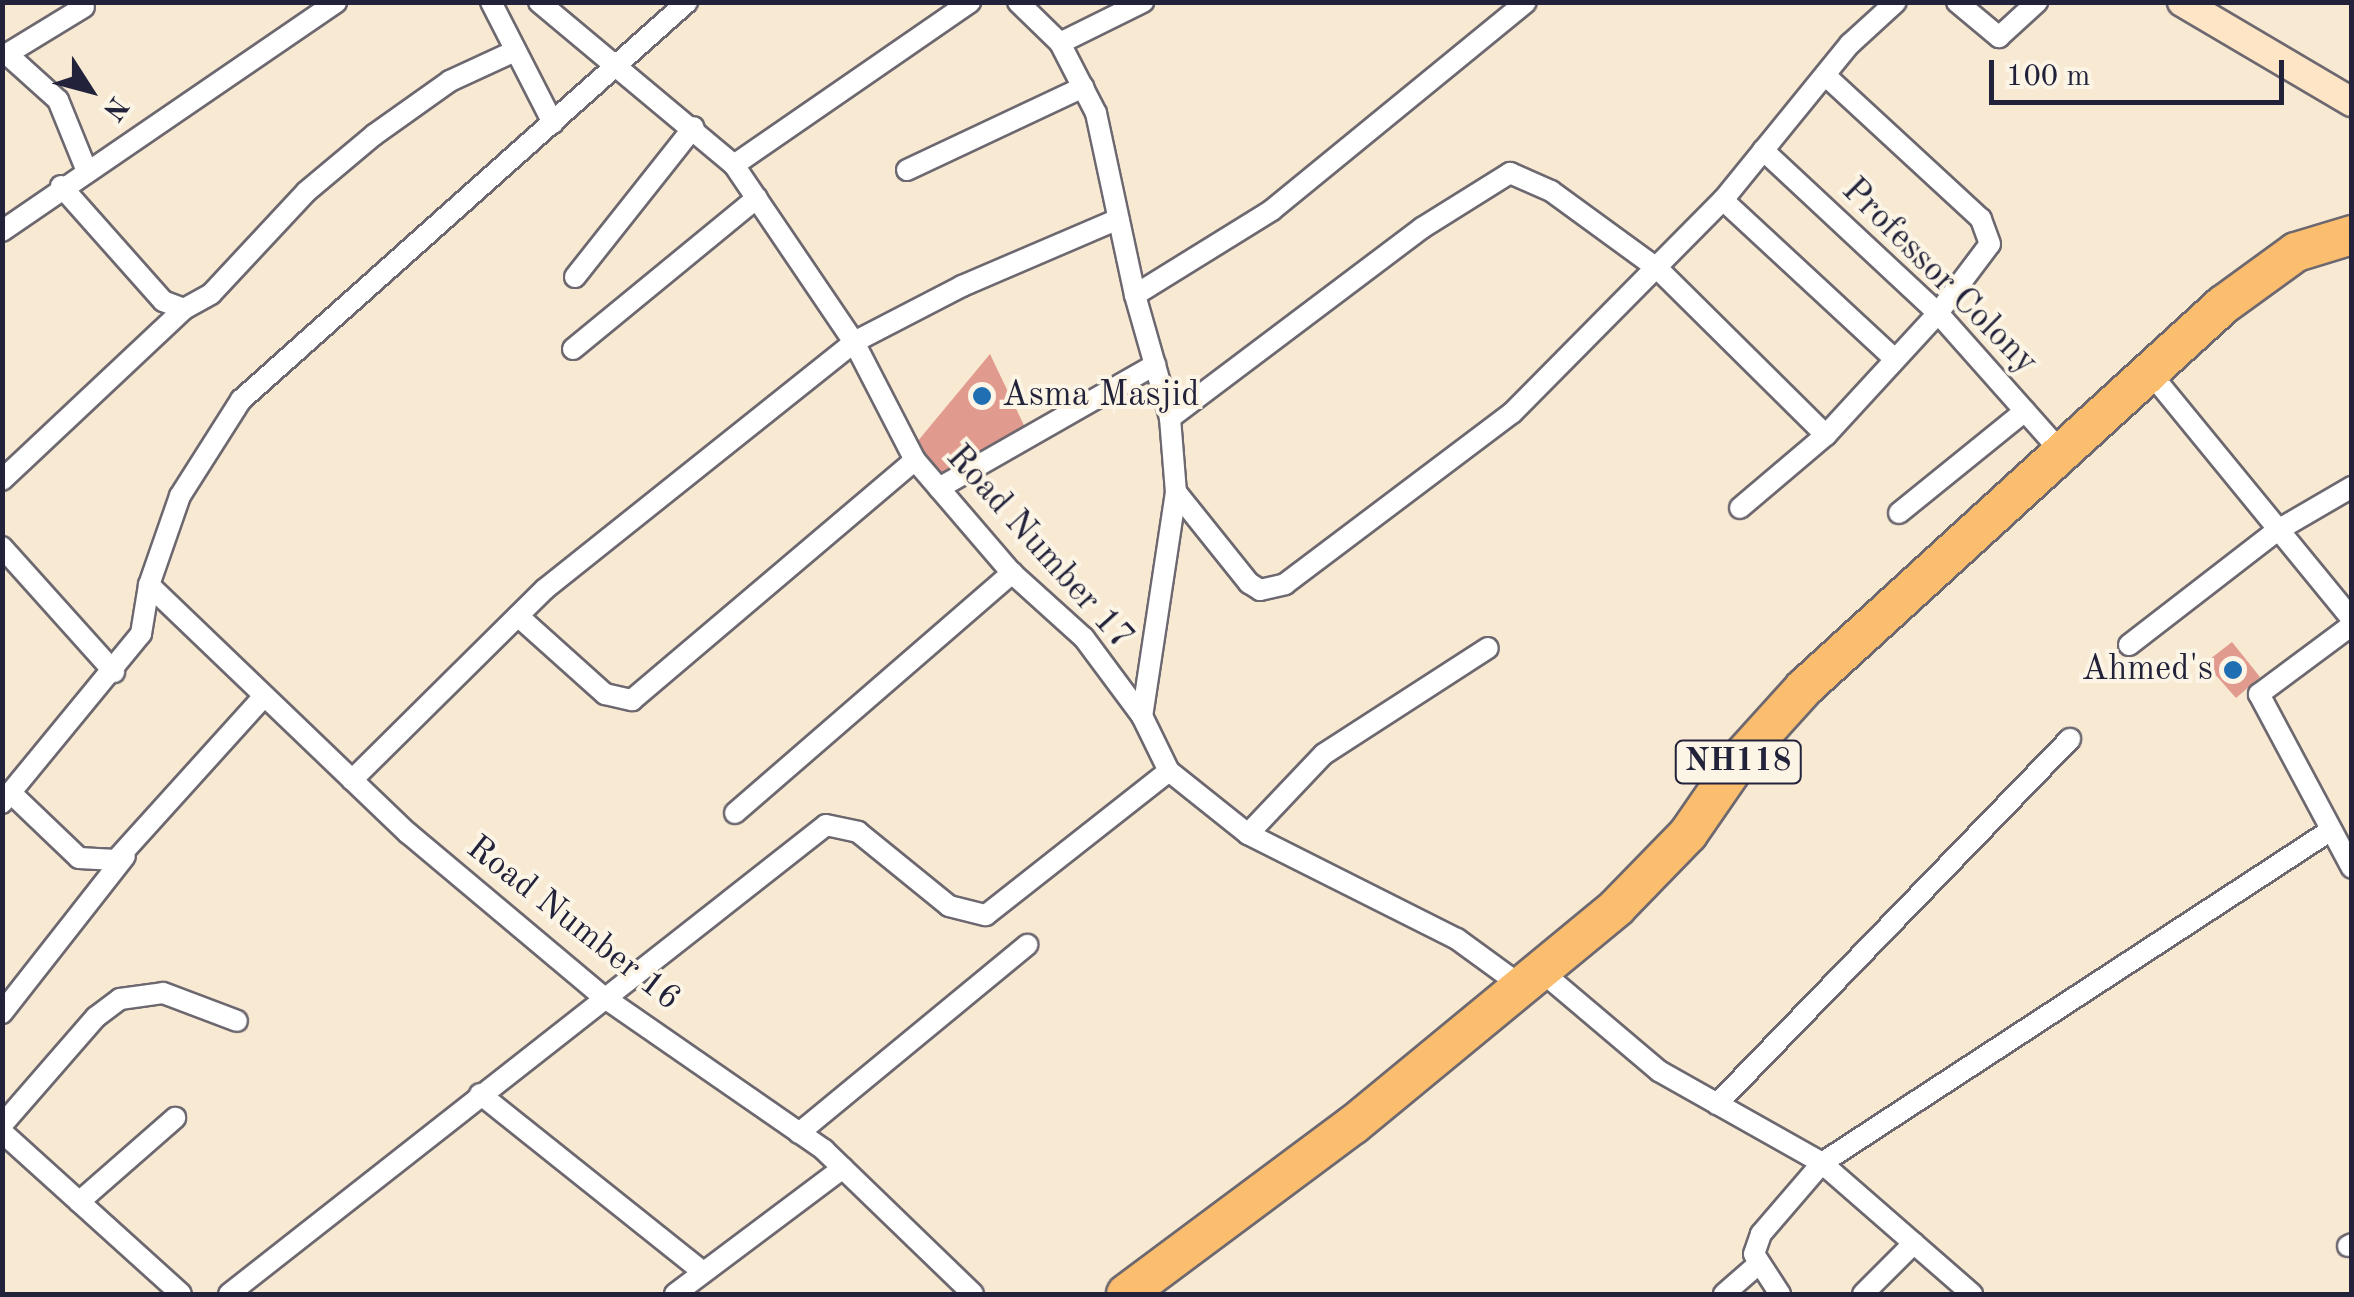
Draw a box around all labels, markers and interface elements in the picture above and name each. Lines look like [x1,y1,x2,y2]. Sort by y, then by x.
north arrow [40,40,140,140]
scale bar [1994,40,2289,102]
text: 100 m [2006,62,2090,92]
text: N [97,91,132,125]
street label: Professor Colony [1832,170,2046,384]
place label: Asma Masjid [1002,375,1200,417]
marker: Asma Masjid [971,385,993,407]
street label: Road Number 17 [936,437,1142,659]
place label: Ahmed's [2081,649,2213,691]
marker: Ahmed's [2222,659,2244,681]
road number: NH118 [1673,735,1803,789]
street label: Road Number 16 [458,827,688,1021]

